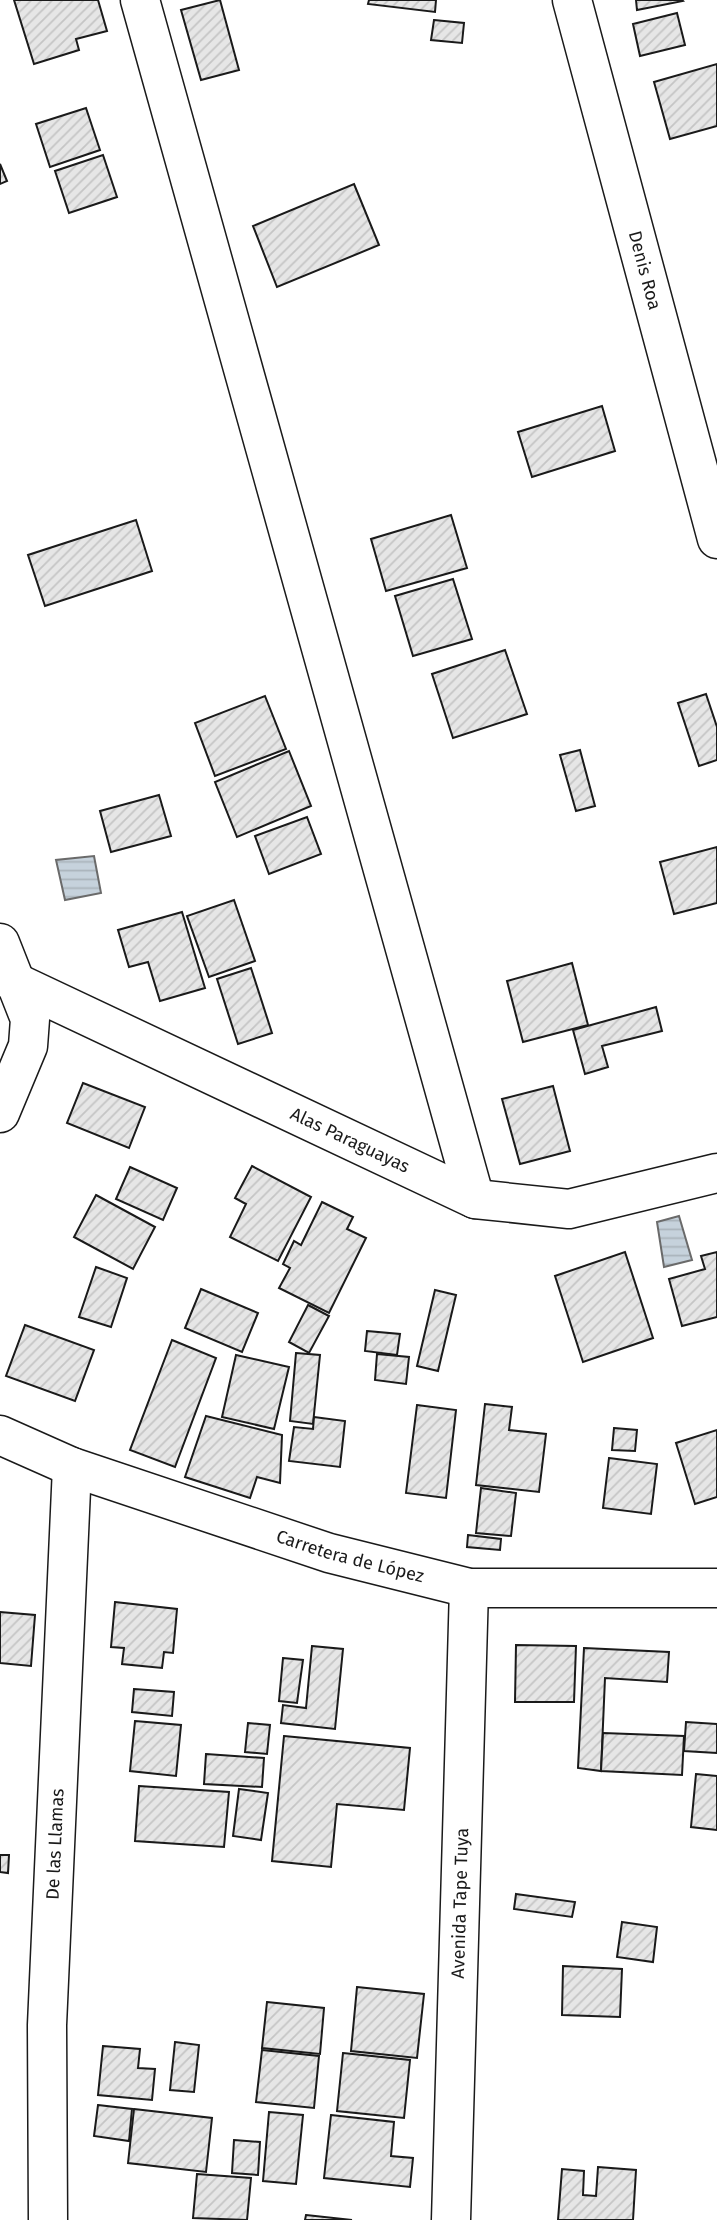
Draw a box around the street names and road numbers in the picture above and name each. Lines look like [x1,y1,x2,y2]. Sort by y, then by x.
street label: Denis Roa [624,228,666,312]
street label: Alas Paraguayas [287,1103,413,1178]
street label: Carretera de López [273,1525,426,1587]
street label: De las Llamas [42,1788,69,1900]
street label: Avenida Tape Tuya [447,1827,473,1979]

